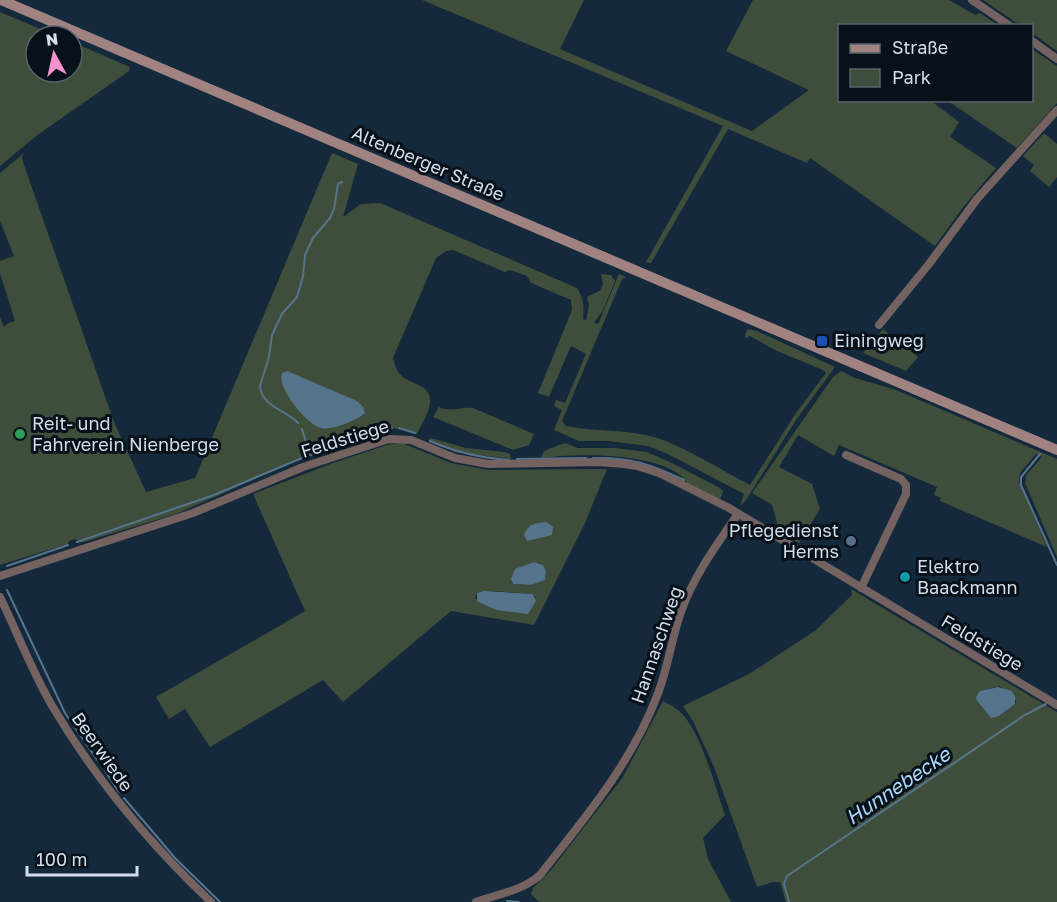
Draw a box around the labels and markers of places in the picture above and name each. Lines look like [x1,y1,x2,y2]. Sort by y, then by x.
place label: Einingweg [834,329,924,351]
marker: Einingweg [815,334,829,348]
place label: Reit- und Fahrverein Nienberge [32,412,219,455]
marker: Reit- und Fahrverein Nienberge [13,427,27,441]
place label: Pflegedienst Herms [729,519,839,562]
marker: Pflegedienst Herms [844,534,858,548]
place label: Elektro Baackmann [917,555,1018,598]
marker: Elektro Baackmann [898,570,912,584]

